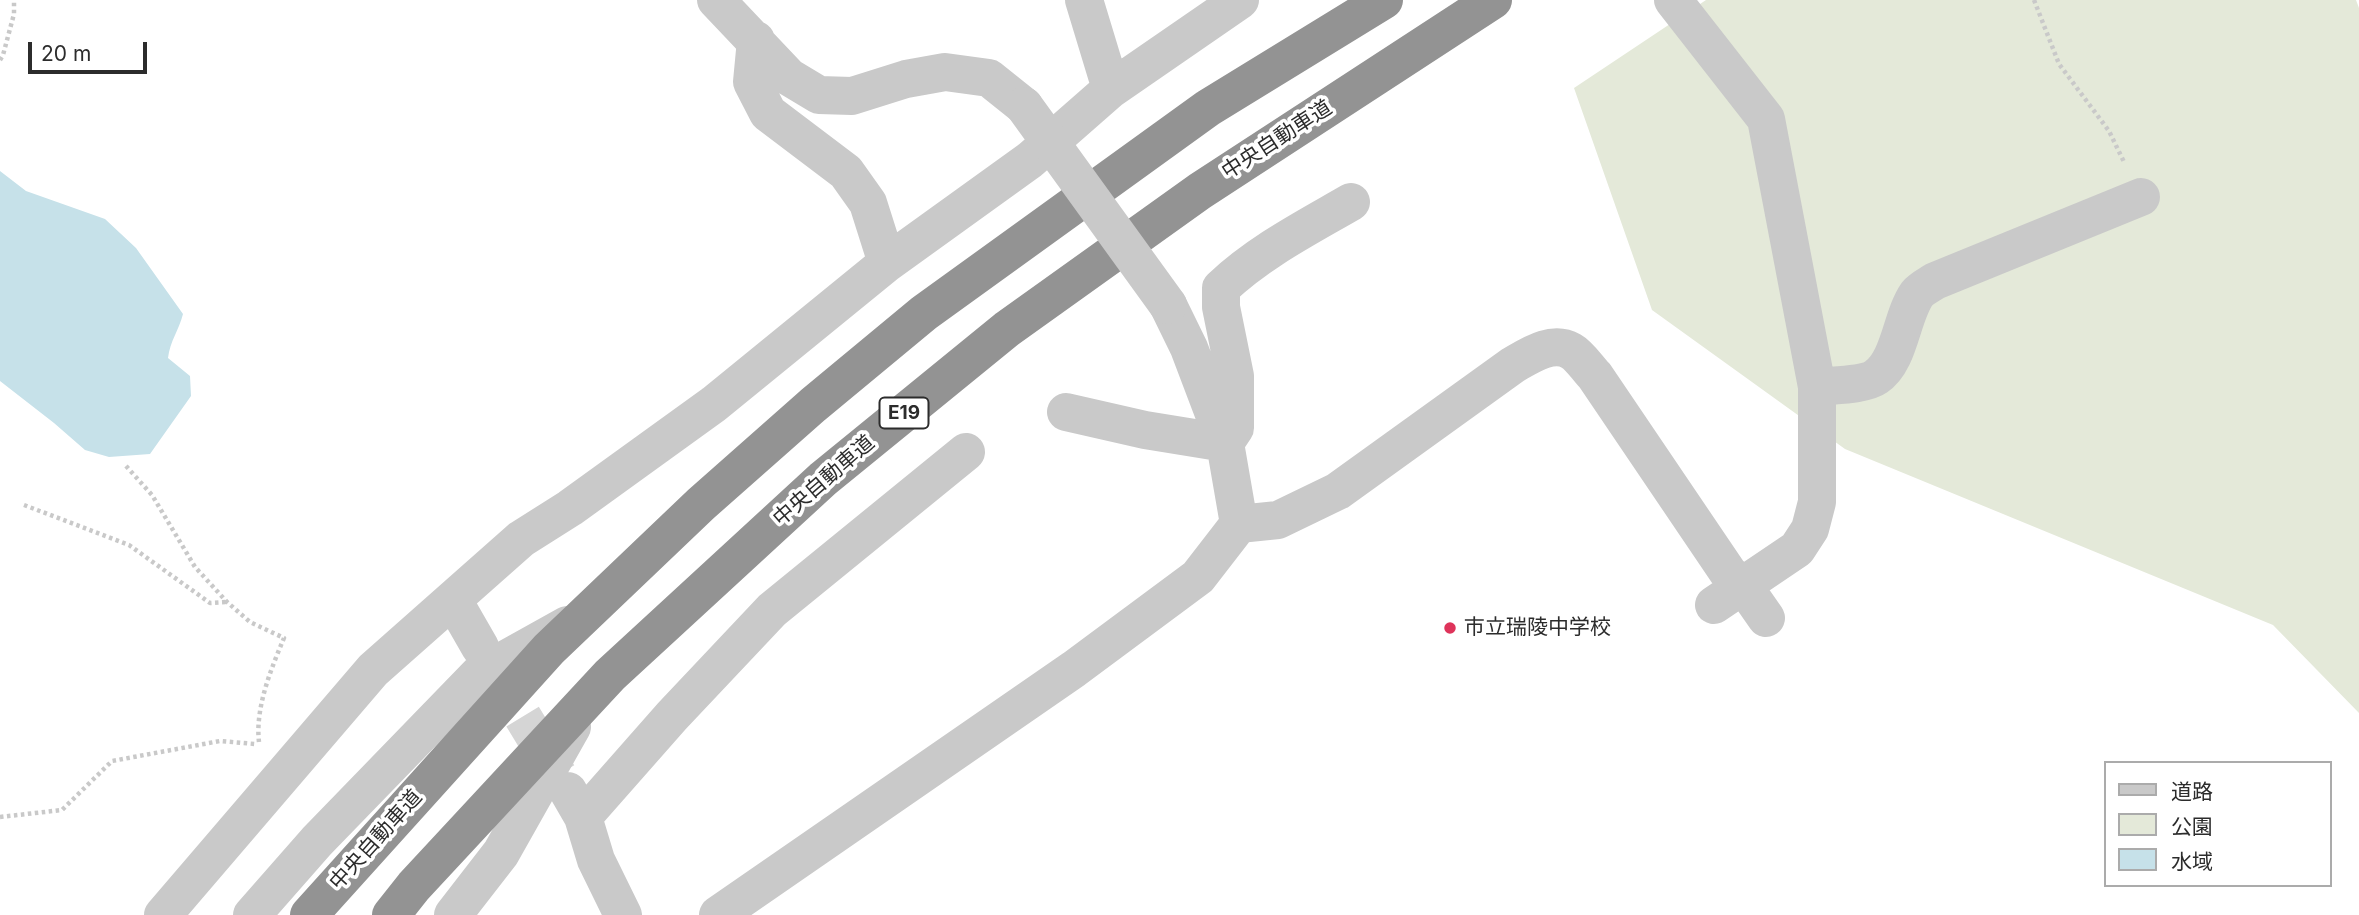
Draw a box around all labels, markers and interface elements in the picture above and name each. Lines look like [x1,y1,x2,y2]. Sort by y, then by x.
scale bar [32,28,150,72]
text: 20 m [41,41,91,66]
street label: 中央自動車道 [1217,95,1337,185]
road number: E19 [880,398,928,428]
street label: 中央自動車道 [768,430,880,532]
place label: 市立瑞陵中学校 [1464,615,1611,641]
marker: 市立瑞陵中学校 [1442,620,1458,636]
legend [2104,761,2331,887]
text: 道路 [2171,779,2213,804]
street label: 中央自動車道 [324,785,428,895]
text: 公園 [2171,814,2213,839]
text: 水域 [2171,849,2213,874]

